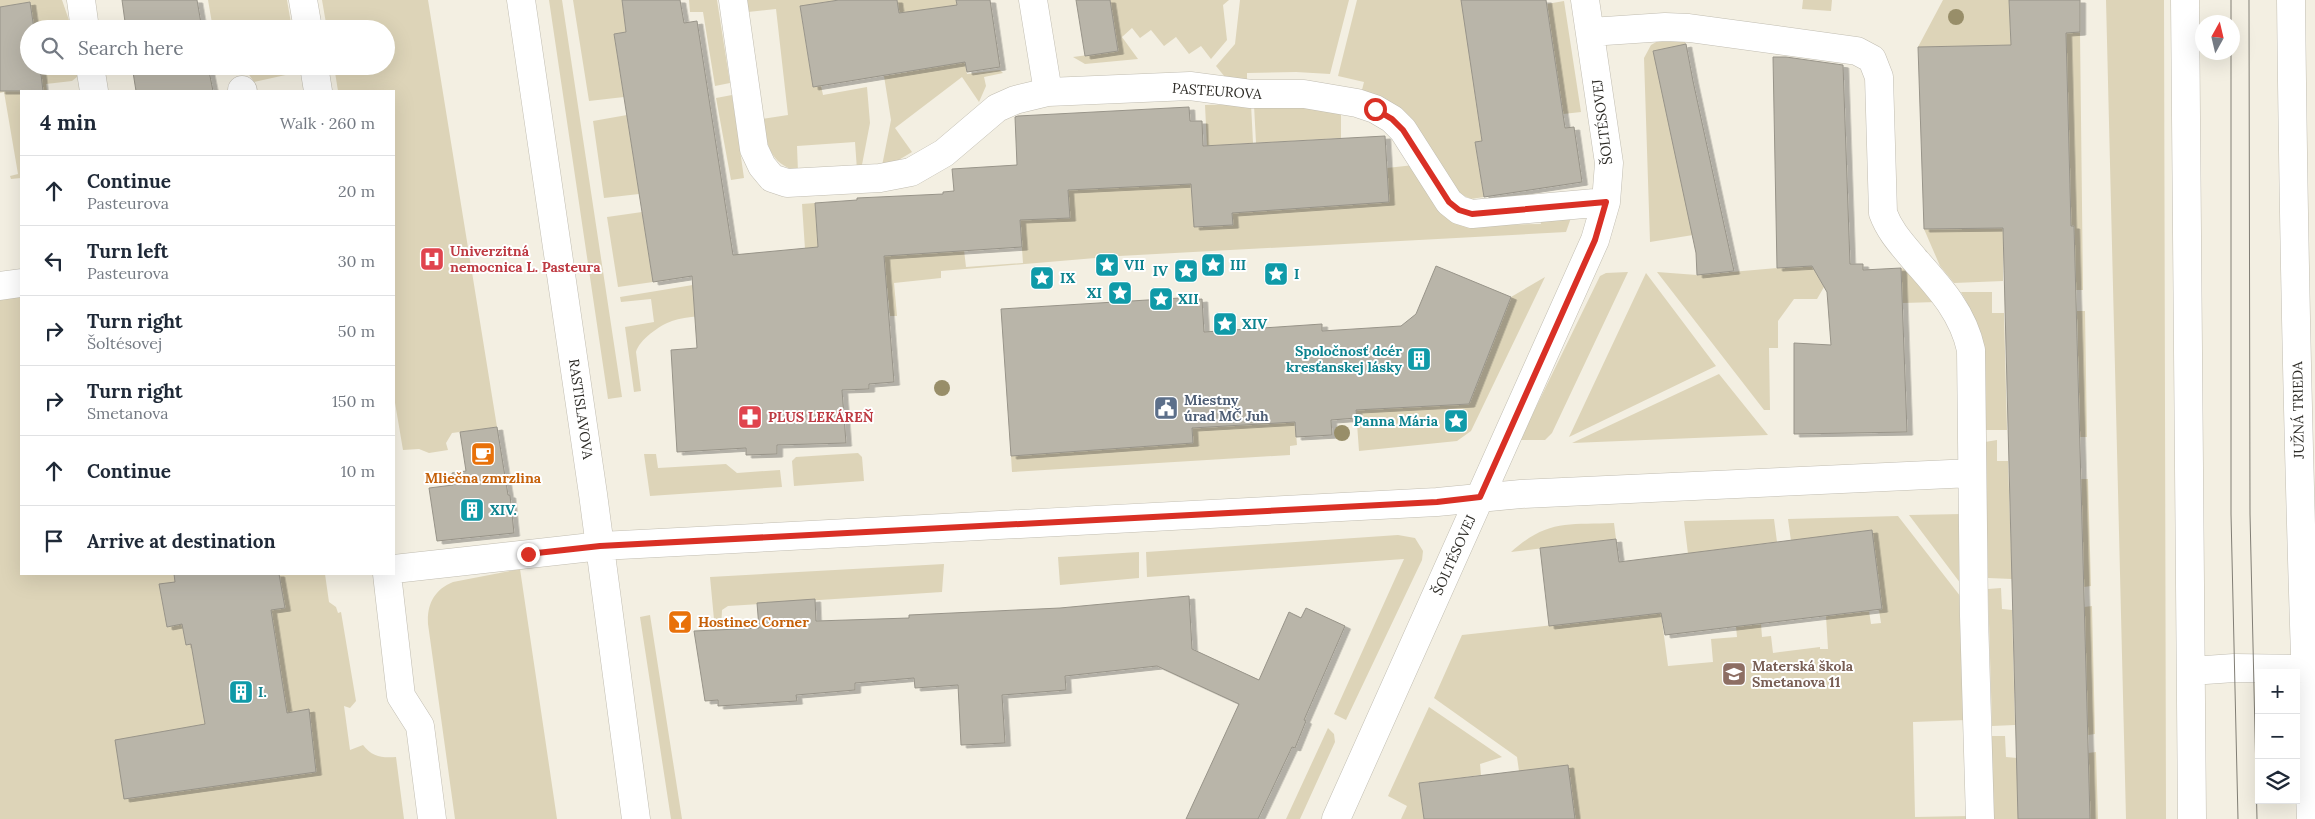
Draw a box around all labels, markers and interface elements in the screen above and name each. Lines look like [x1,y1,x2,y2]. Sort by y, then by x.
north arrow [2195,15,2240,60]
search box [20,20,395,75]
icon: search [38,34,66,62]
text: Search here [78,36,184,60]
street label: ŠOLTÉSOVEJ [1588,78,1616,166]
street label: PASTEUROVA [1172,79,1263,103]
route start [1364,98,1387,121]
text: 4 min [40,109,97,136]
text: Walk · 260 m [280,113,375,133]
text: Continue [87,169,171,193]
icon: ahead [40,177,68,205]
text: 20 m [338,181,375,201]
text: Pasteurova [87,193,169,213]
text: Turn left [87,239,168,263]
place label: Univerzitná nemocnica L. Pasteura [450,242,601,276]
hospital icon: Univerzitná nemocnica L. Pasteura [419,246,445,272]
icon: left [40,247,68,275]
text: 30 m [338,251,375,271]
place icon: VII [1094,252,1120,278]
place icon: III [1200,252,1226,278]
place label: VII [1124,256,1145,274]
place label: III [1230,256,1246,274]
place icon: IV [1173,258,1199,284]
place icon: I [1263,261,1289,287]
place label: IV [1153,262,1168,280]
text: Pasteurova [87,263,169,283]
place icon: IX [1029,265,1055,291]
place label: I [1294,265,1299,283]
place label: IX [1060,269,1075,287]
place icon: XI [1107,280,1133,306]
place label: XI [1087,284,1102,302]
place icon: XII [1148,286,1174,312]
place label: XII [1178,290,1199,308]
text: Turn right [87,309,183,333]
place icon: XIV [1212,311,1238,337]
place label: XIV [1242,315,1267,333]
icon: right [40,317,68,345]
text: 50 m [338,321,375,341]
text: Šoltésovej [87,333,162,353]
place label: Spoločnosť dcér kresťanskej lásky [1286,342,1402,376]
building icon: Spoločnosť dcér kresťanskej lásky [1406,346,1432,372]
street label: RASTISLAVOVA [565,357,597,461]
street label: JUŽNÁ TRIEDA [2288,361,2308,460]
text: Turn right [87,379,183,403]
icon: right [40,387,68,415]
text: 150 m [332,391,375,411]
place label: Miestny úrad MČ Juh [1184,391,1269,425]
public building icon: Miestny úrad MČ Juh [1153,395,1179,421]
text: Smetanova [87,403,168,423]
pharmacy icon: PLUS LEKÁREŇ [737,404,763,430]
place label: PLUS LEKÁREŇ [768,408,874,426]
place icon: Panna Mária [1443,408,1469,434]
place label: Panna Mária [1354,412,1439,430]
cafe icon: Mliečna zmrzlina [470,441,496,467]
icon: ahead [40,457,68,485]
text: Continue [87,459,171,483]
text: 10 m [341,461,375,481]
place label: Mliečna zmrzlina [425,469,542,487]
building icon: XIV. [459,497,485,523]
place label: XIV. [490,501,517,519]
street label: ŠOLTÉSOVEJ [1428,512,1480,598]
icon: arrive [40,527,68,555]
text: Arrive at destination [87,529,276,553]
route end [517,543,540,566]
bar icon: Hostinec Corner [667,609,693,635]
place label: Hostinec Corner [698,613,809,631]
place label: Materská škola Smetanova 11 [1752,657,1854,691]
school or university icon: Materská škola Smetanova 11 [1721,661,1747,687]
map controls [2255,669,2300,804]
button: + [2255,669,2300,714]
building icon: I. [228,679,254,705]
place label: I. [258,683,267,701]
button: − [2255,714,2300,759]
button: layers [2255,759,2300,804]

